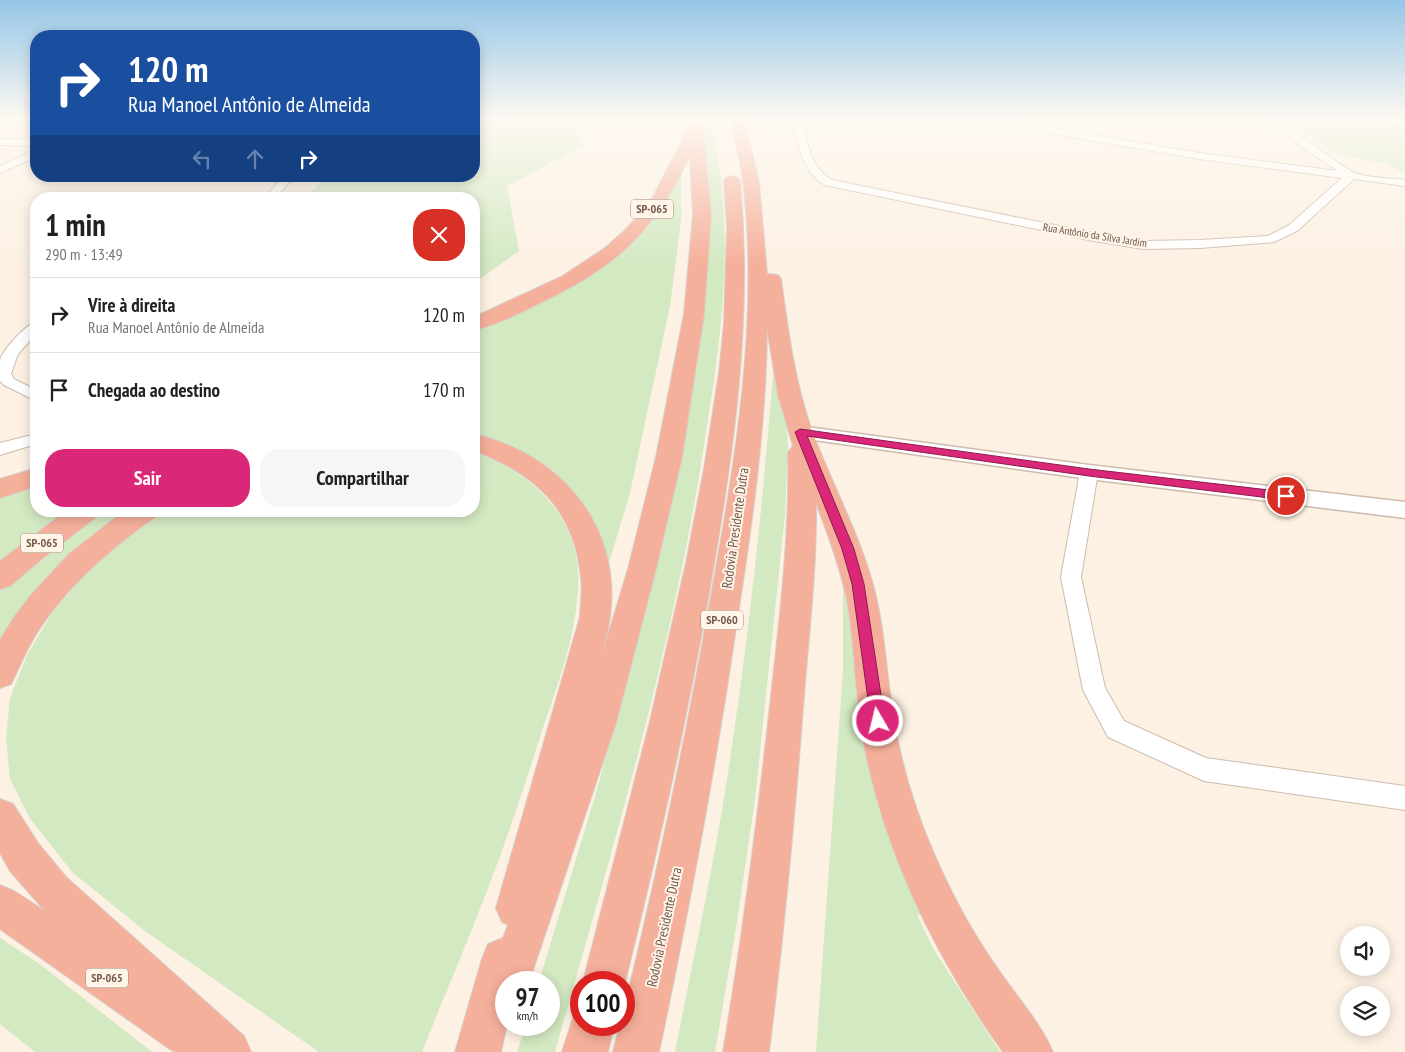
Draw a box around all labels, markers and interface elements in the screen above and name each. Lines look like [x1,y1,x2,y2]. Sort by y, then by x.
text: 120 m [128,46,209,92]
icon: right [45,50,110,115]
text: Rua Manoel Antônio de Almeida [128,90,371,118]
icon: left [188,145,216,173]
icon: ahead [241,145,269,173]
icon: right [294,145,322,173]
road number: SP-065 [631,200,673,218]
text: 1 min [45,205,106,244]
button: close [413,209,465,261]
street label: Rua Antônio da Silva Jardim [1042,220,1148,250]
text: 290 m · 13:49 [45,244,123,264]
text: Vire à direita [88,293,175,317]
icon: right [45,301,73,329]
text: 120 m [423,303,465,327]
text: Rua Manoel Antônio de Almeida [88,317,264,337]
icon: arrive [45,376,73,404]
text: Chegada ao destino [88,378,220,402]
text: 170 m [423,378,465,402]
button: Sair [45,449,250,507]
button: Compartilhar [260,449,465,507]
street label: Rodovia Presidente Dutra [718,466,752,590]
pin [1265,475,1307,517]
icon: arrive [1272,482,1300,510]
road number: SP-065 [21,534,63,552]
road number: SP-060 [701,610,743,630]
position arrow [851,694,903,746]
street label: Rodovia Presidente Dutra [643,866,685,988]
map controls [1340,926,1390,1036]
button: sound [1340,926,1390,976]
road number: SP-065 [86,968,128,988]
speed limit sign: 100 [570,971,635,1036]
text: 97 [516,981,539,1013]
button: layers [1340,986,1390,1036]
text: km/h [517,1008,538,1023]

